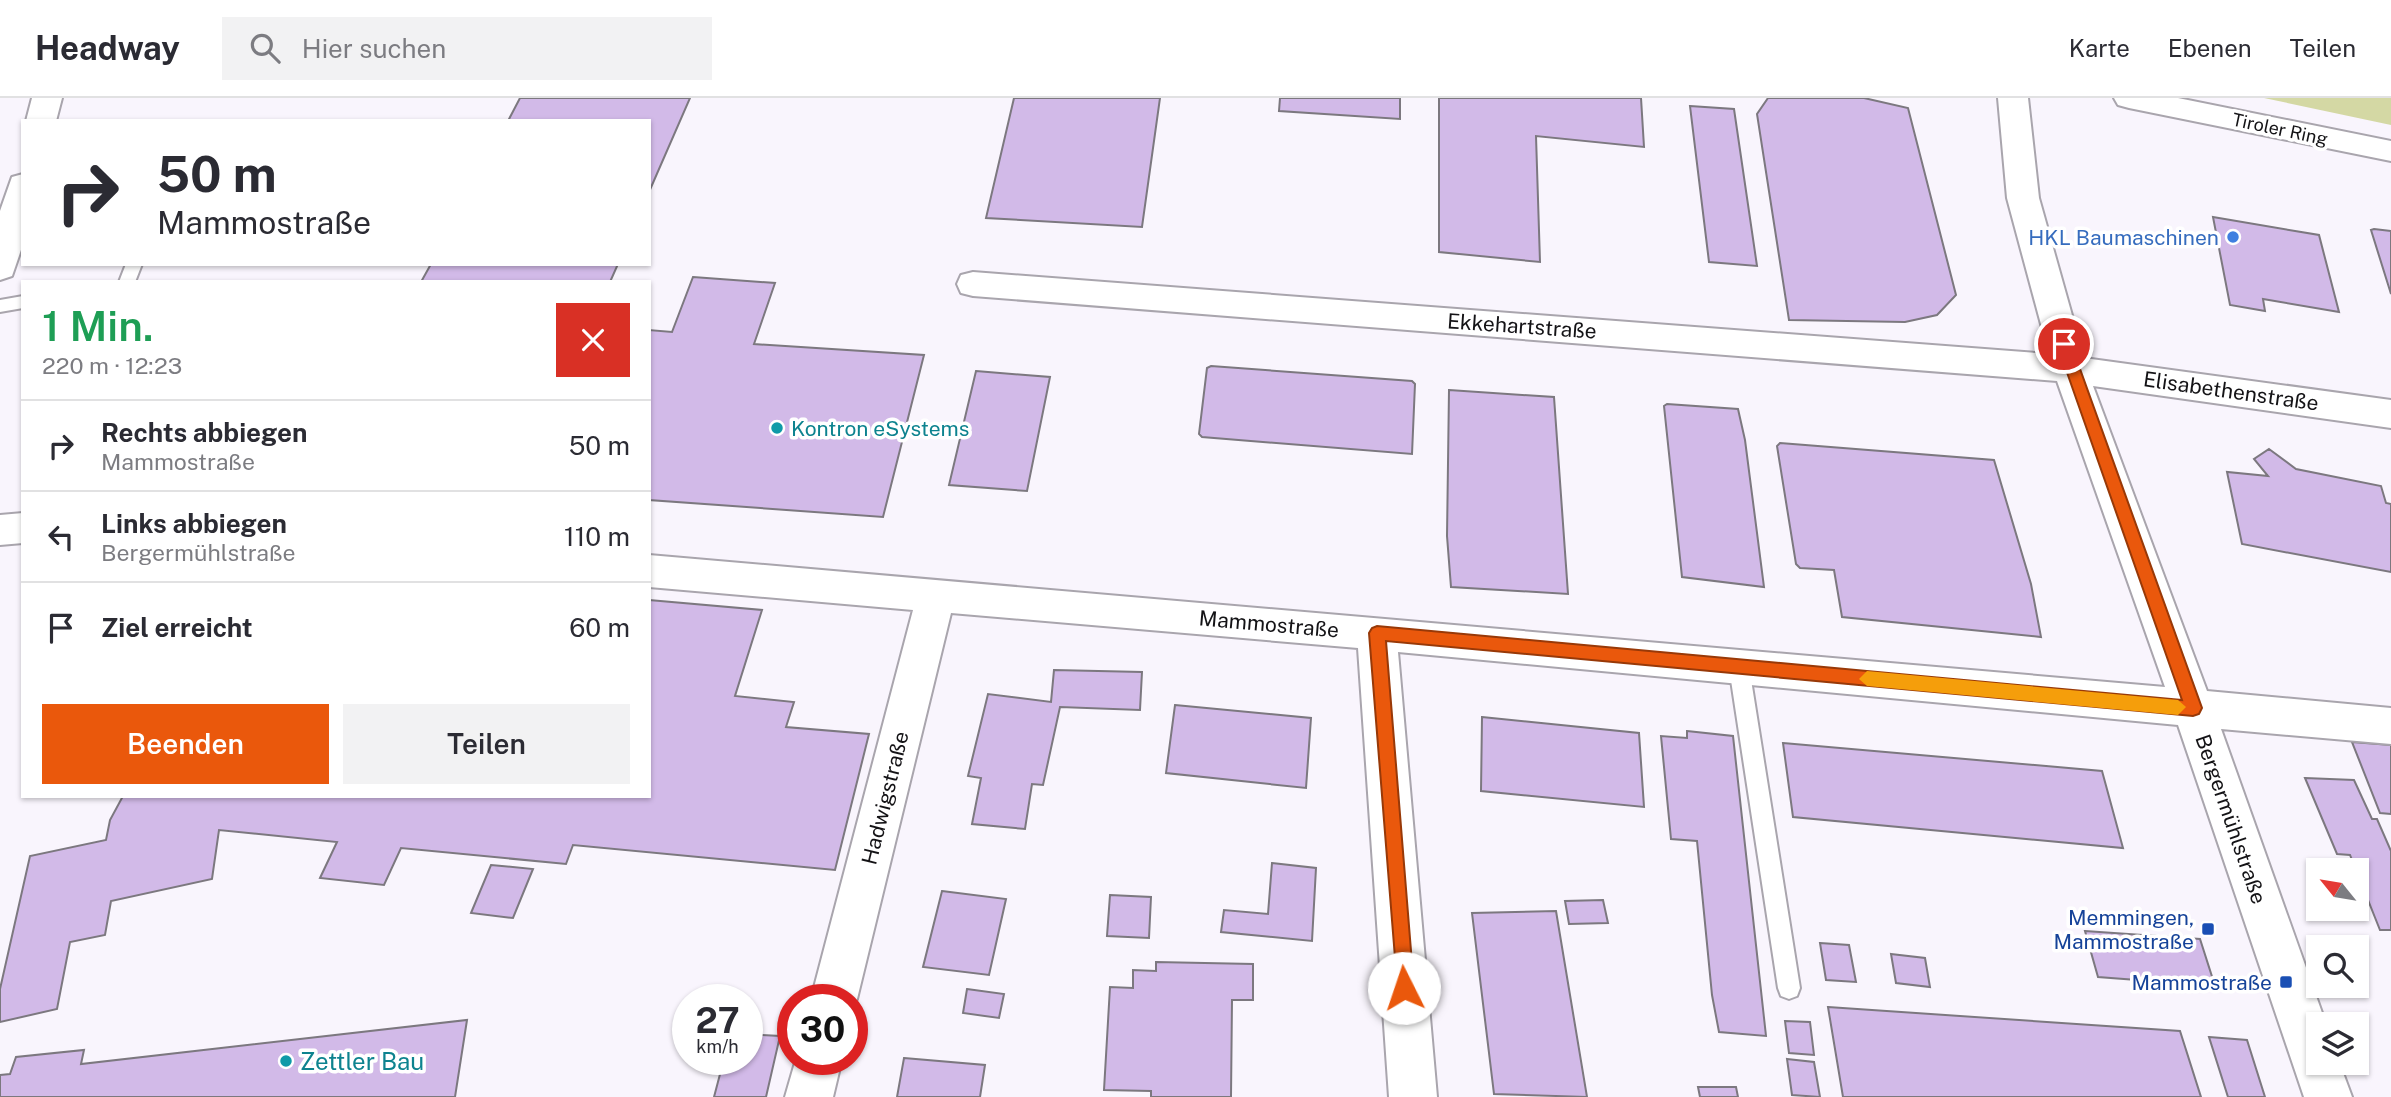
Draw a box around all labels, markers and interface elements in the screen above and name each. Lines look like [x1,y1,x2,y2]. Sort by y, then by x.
search box [222,17,712,80]
text: Headway [35,29,180,67]
icon: search [246,29,284,67]
text: Hier suchen [302,33,446,64]
text: Karte [2069,34,2130,62]
text: Ebenen [2168,34,2252,62]
text: Teilen [2290,34,2356,62]
street label: Tiroler Ring [2230,109,2330,149]
text: 50 m [157,145,277,203]
icon: right [42,147,133,238]
text: Mammostraße [157,204,371,241]
place label: HKL Baumaschinen [2028,225,2219,250]
marker: HKL Baumaschinen [2225,229,2241,245]
text: 1 Min. [42,301,153,350]
button: close [556,303,630,377]
street label: Ekkehartstraße [1446,308,1598,344]
pin [2034,314,2094,374]
icon: arrive [2045,325,2083,363]
text: 220 m · 12:23 [42,352,182,379]
street label: Elisabethenstraße [2142,366,2320,416]
place label: Kontron eSystems [791,416,969,441]
text: Rechts abbiegen [101,417,307,448]
marker: Kontron eSystems [769,420,785,436]
icon: right [42,427,80,465]
text: 50 m [569,430,630,461]
text: Mammostraße [101,448,255,475]
text: Links abbiegen [101,508,287,539]
icon: left [42,518,80,556]
text: 110 m [564,521,630,552]
text: Bergermühlstraße [101,539,296,566]
street label: Mammostraße [1198,605,1340,643]
icon: arrive [42,609,80,647]
text: Ziel erreicht [101,612,253,643]
text: 60 m [569,612,630,643]
button: Beenden [42,704,329,784]
button: Teilen [343,704,630,784]
street label: Hadwigstraße [856,729,914,867]
street label: Bergermühlstraße [2190,731,2272,907]
north arrow [2306,858,2370,920]
map controls [2306,858,2369,1075]
place label: Memmingen, Mammostraße [2053,905,2194,954]
marker: Memmingen, Mammostraße [2200,921,2216,937]
button: search [2306,935,2369,998]
position arrow [1367,951,1441,1025]
place label: Mammostraße [2131,970,2272,995]
marker: Mammostraße [2278,974,2294,990]
speed limit sign: 30 [777,984,868,1075]
text: 27 [695,1000,740,1041]
button: layers [2306,1012,2369,1075]
text: km/h [696,1036,739,1057]
place label: Zettler Bau [300,1047,424,1075]
marker: Zettler Bau [278,1053,294,1069]

